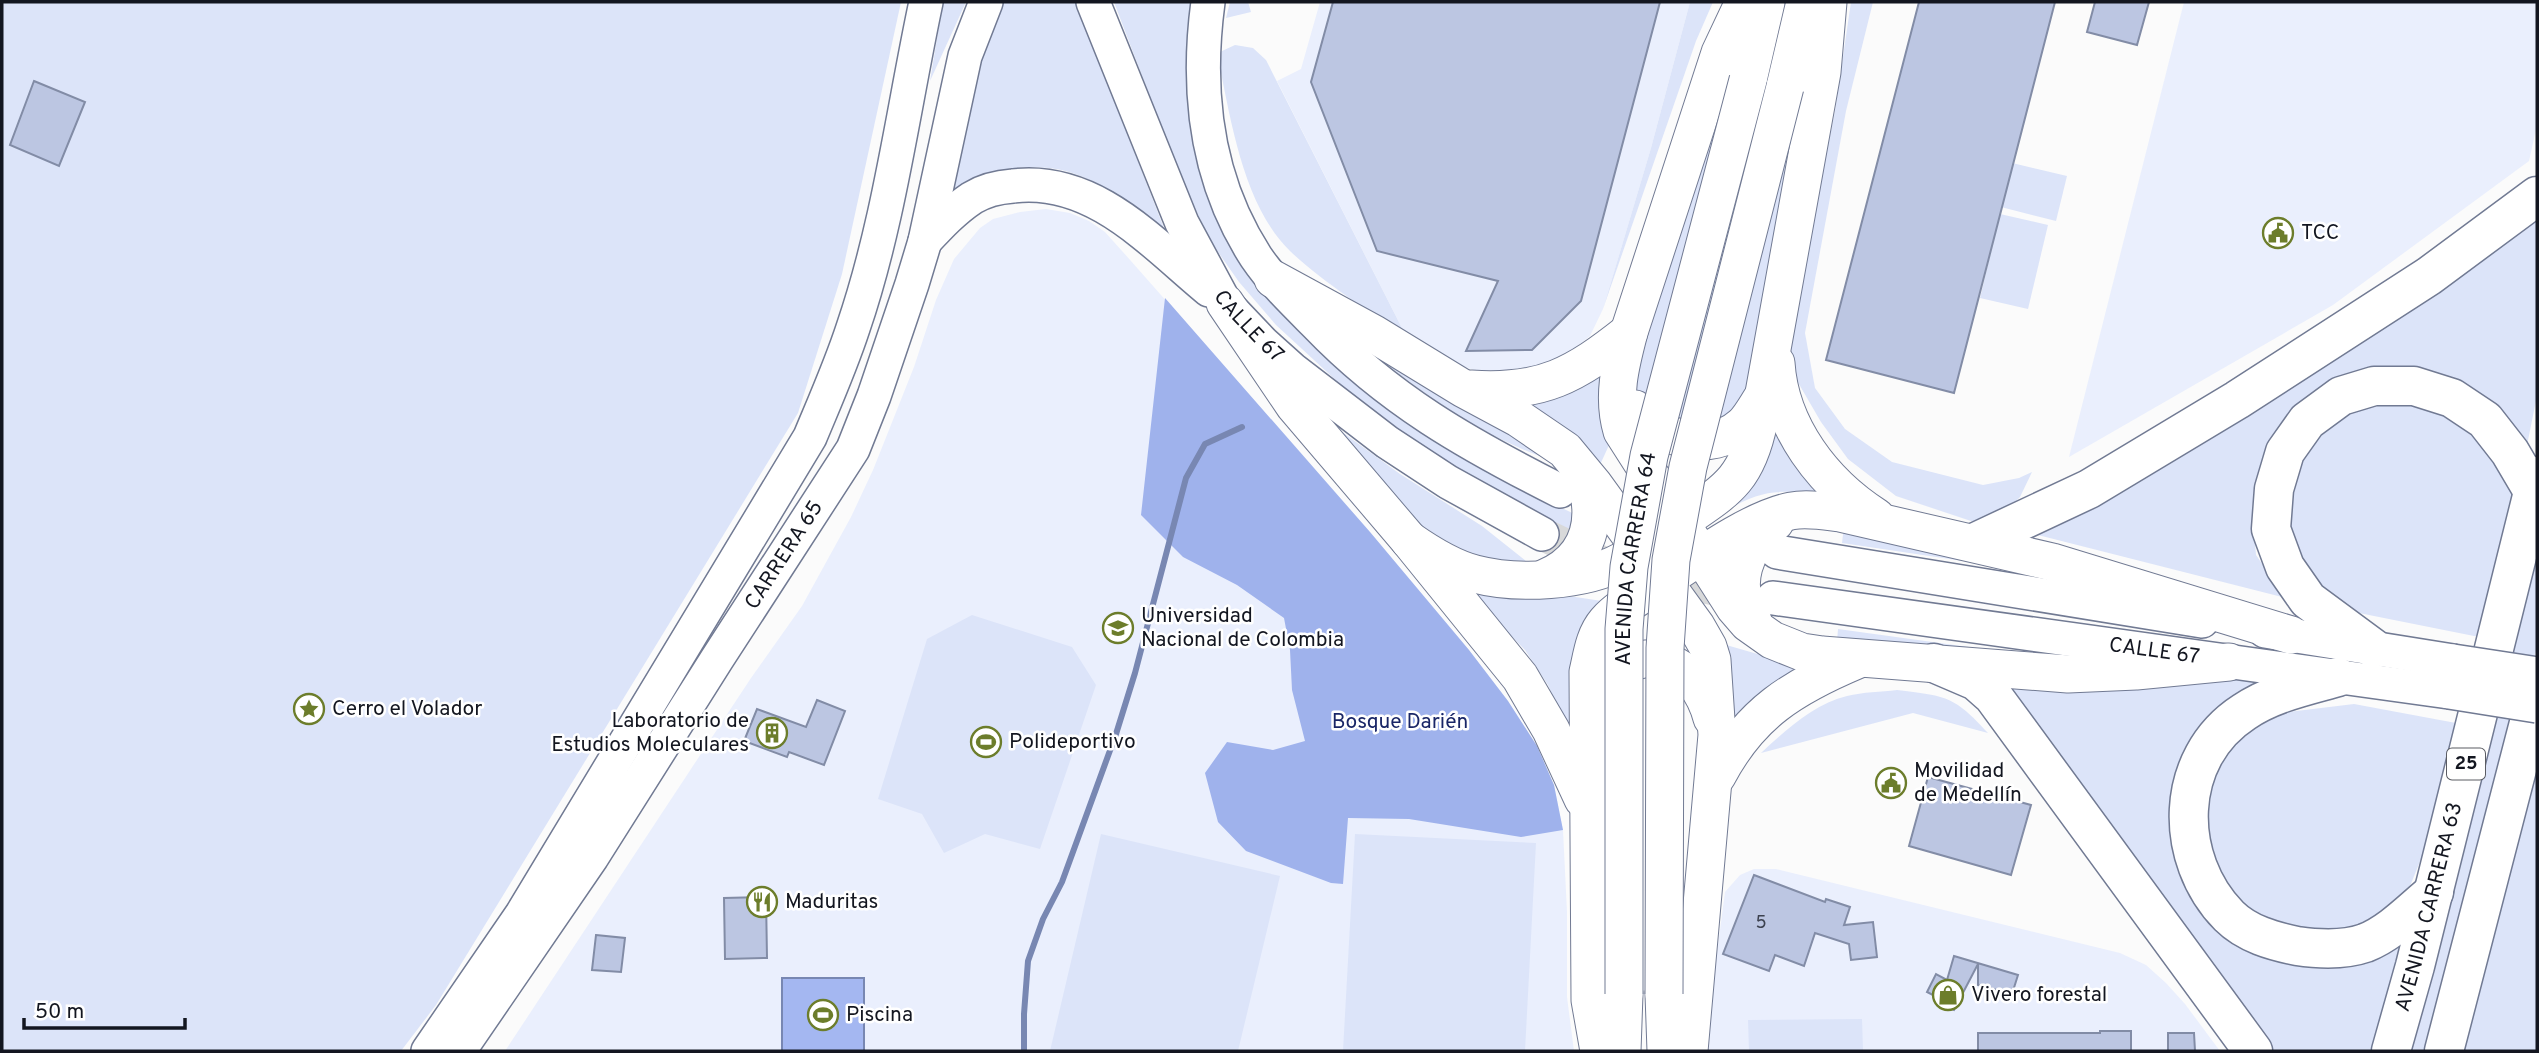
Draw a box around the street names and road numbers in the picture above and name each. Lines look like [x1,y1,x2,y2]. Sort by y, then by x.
street label: CALLE 67 [1207,285,1289,369]
street label: AVENIDA CARRERA 64 [1611,450,1663,666]
street label: CARRERA 65 [739,496,829,615]
street label: CALLE 67 [2107,631,2201,671]
road number: 25 [2447,748,2485,779]
street label: AVENIDA CARRERA 63 [2389,800,2469,1015]

